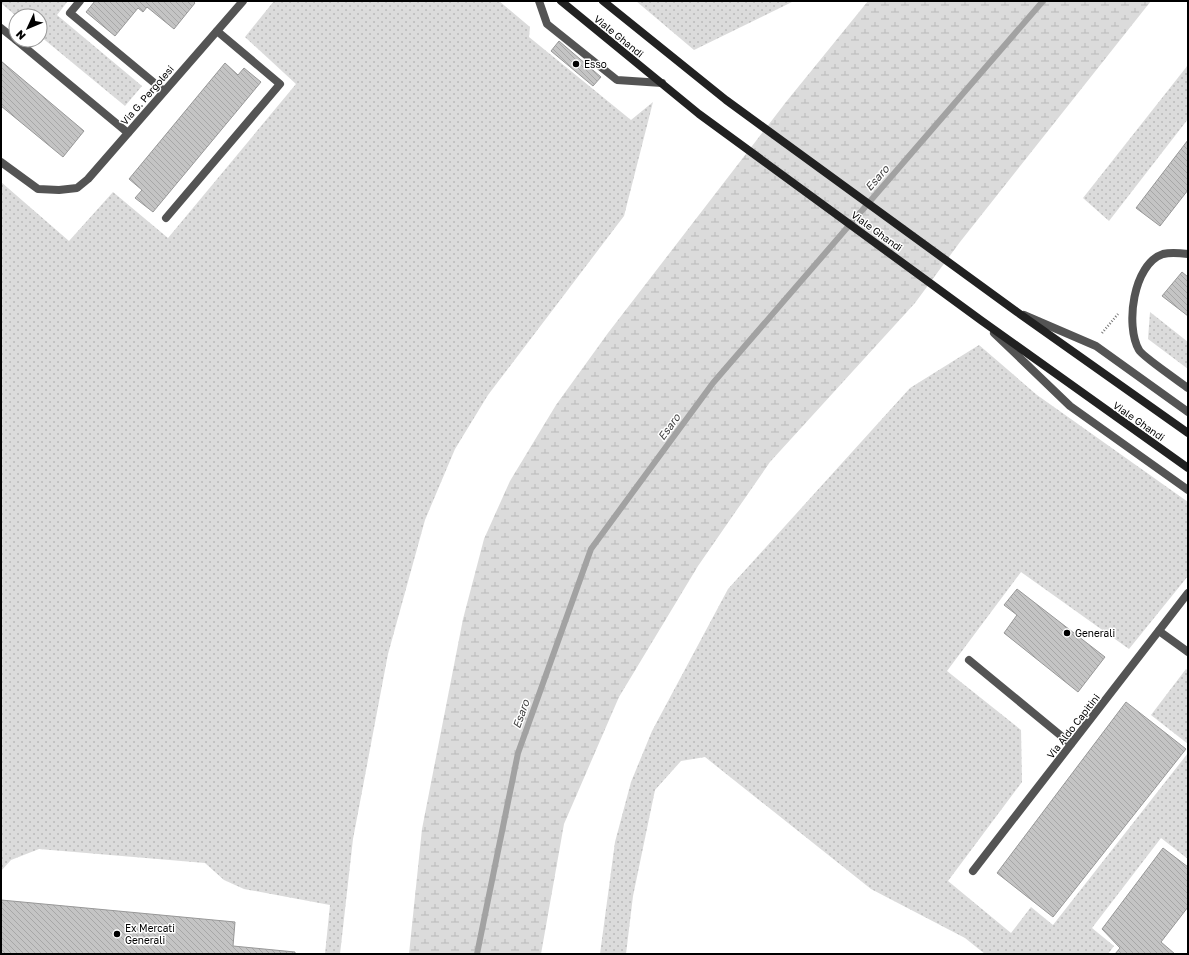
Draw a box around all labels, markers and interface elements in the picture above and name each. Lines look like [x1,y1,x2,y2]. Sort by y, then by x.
north arrow [8,8,48,48]
street label: Viale Ghandi [592,12,646,60]
text: N [13,28,28,43]
place label: Esso [584,58,607,70]
marker: Esso [571,59,581,69]
street label: Via G. Pergolesi [118,63,176,127]
water label: Esaro [862,161,892,193]
street label: Viale Ghandi [849,208,905,254]
street label: Viale Ghandi [1111,399,1167,443]
water label: Esaro [655,410,683,442]
place label: Generali [1075,627,1115,639]
marker: Generali [1062,628,1072,638]
street label: Via Aldo Capitini [1044,691,1102,761]
water label: Esaro [509,696,532,730]
place label: Ex Mercati Generali [125,922,175,946]
marker: Ex Mercati Generali [112,929,122,939]

